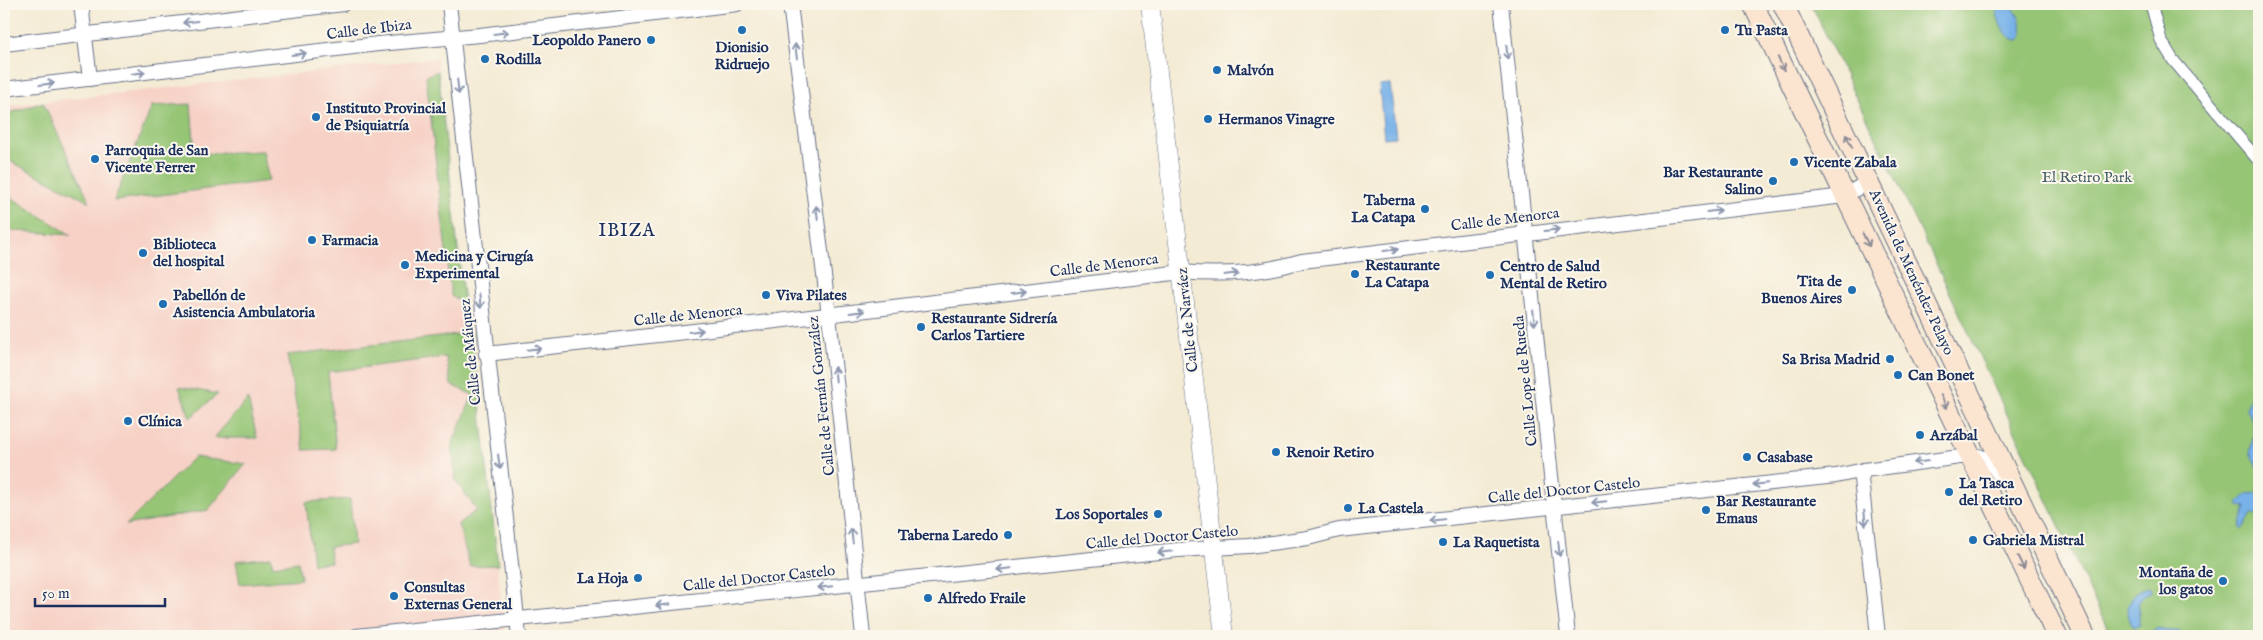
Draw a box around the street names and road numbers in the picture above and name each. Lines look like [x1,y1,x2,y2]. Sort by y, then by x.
street label: Calle de Ibiza [325,15,413,44]
street label: Avenida de Menéndez Pelayo [1864,185,1958,358]
street label: Calle de Menorca [1450,203,1561,236]
street label: Calle de Menorca [1049,249,1160,282]
street label: Calle de Narváez [1173,267,1202,373]
street label: Calle de Máiquez [455,298,486,406]
street label: Calle de Menorca [633,300,744,331]
street label: Calle Lope de Rueda [1509,314,1542,447]
street label: Calle de Fernán González [804,315,839,477]
street label: Calle del Doctor Castelo [1487,473,1641,508]
street label: Calle del Doctor Castelo [1085,521,1239,554]
street label: Calle del Doctor Castelo [682,561,836,596]

